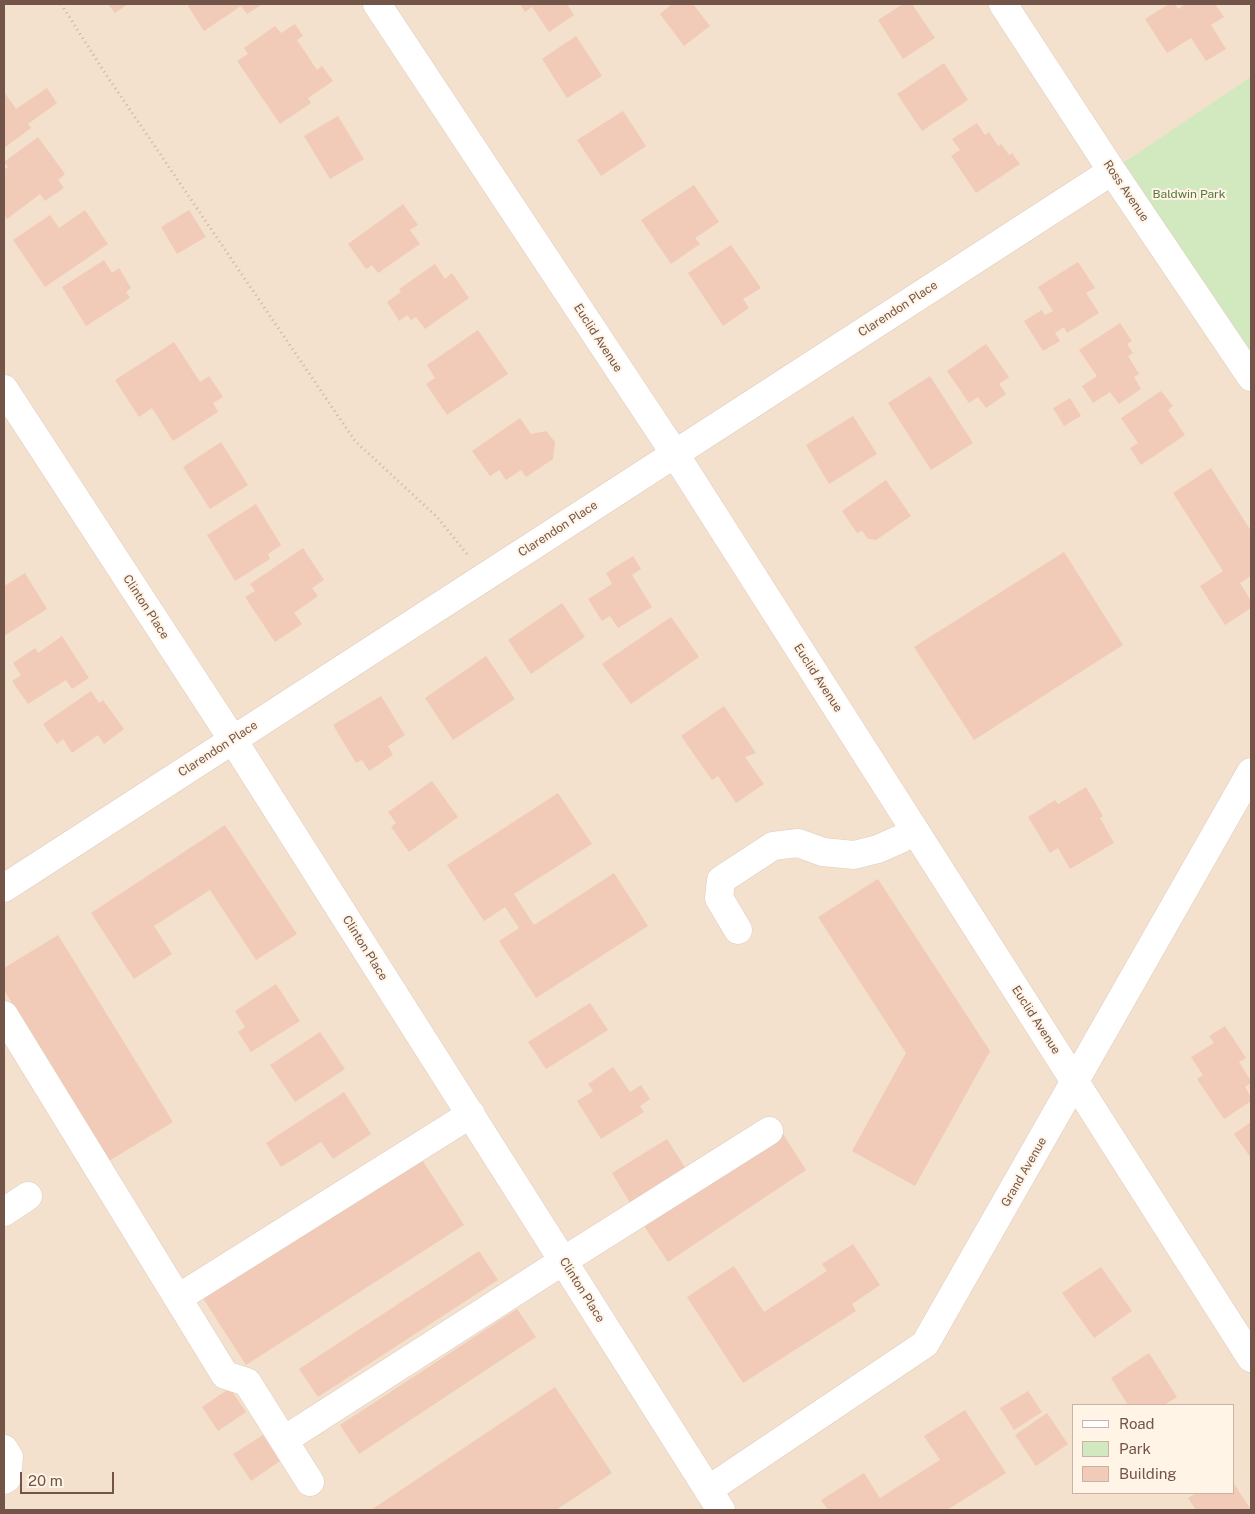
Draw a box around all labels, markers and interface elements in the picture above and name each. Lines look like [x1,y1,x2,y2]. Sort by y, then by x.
street label: Ross Avenue [1100,158,1152,224]
park label: Baldwin Park [1152,187,1226,201]
street label: Clarendon Place [856,278,940,340]
street label: Euclid Avenue [571,301,625,375]
street label: Clarendon Place [516,498,600,560]
street label: Clinton Place [120,572,172,642]
street label: Euclid Avenue [791,641,845,715]
street label: Clarendon Place [176,718,260,780]
street label: Clinton Place [339,913,391,983]
street label: Euclid Avenue [1009,983,1063,1057]
street label: Grand Avenue [998,1135,1050,1209]
street label: Clinton Place [556,1255,608,1325]
legend [1072,1404,1235,1494]
text: Road [1119,1415,1155,1432]
text: Park [1119,1440,1151,1457]
scale bar [22,1462,116,1494]
text: Building [1119,1465,1177,1482]
text: 20 m [28,1472,63,1489]

